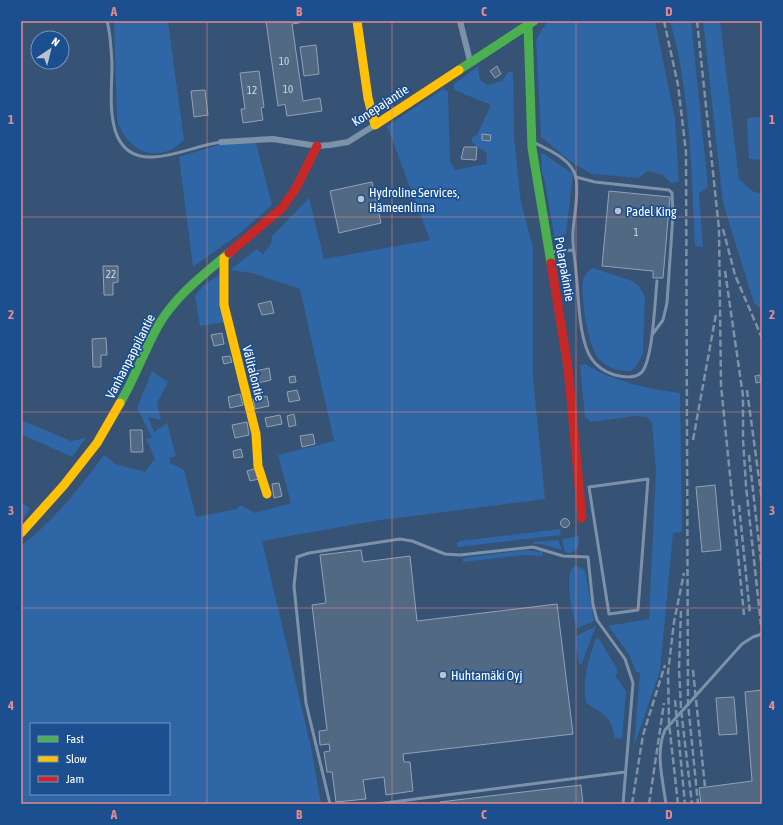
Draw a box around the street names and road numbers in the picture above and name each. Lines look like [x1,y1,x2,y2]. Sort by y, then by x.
street label: Konepajantie [349,81,412,129]
street label: Polarpakintie [551,236,578,303]
street label: Vanhanpappilantie [103,311,158,401]
street label: Välitalontie [239,344,268,402]

